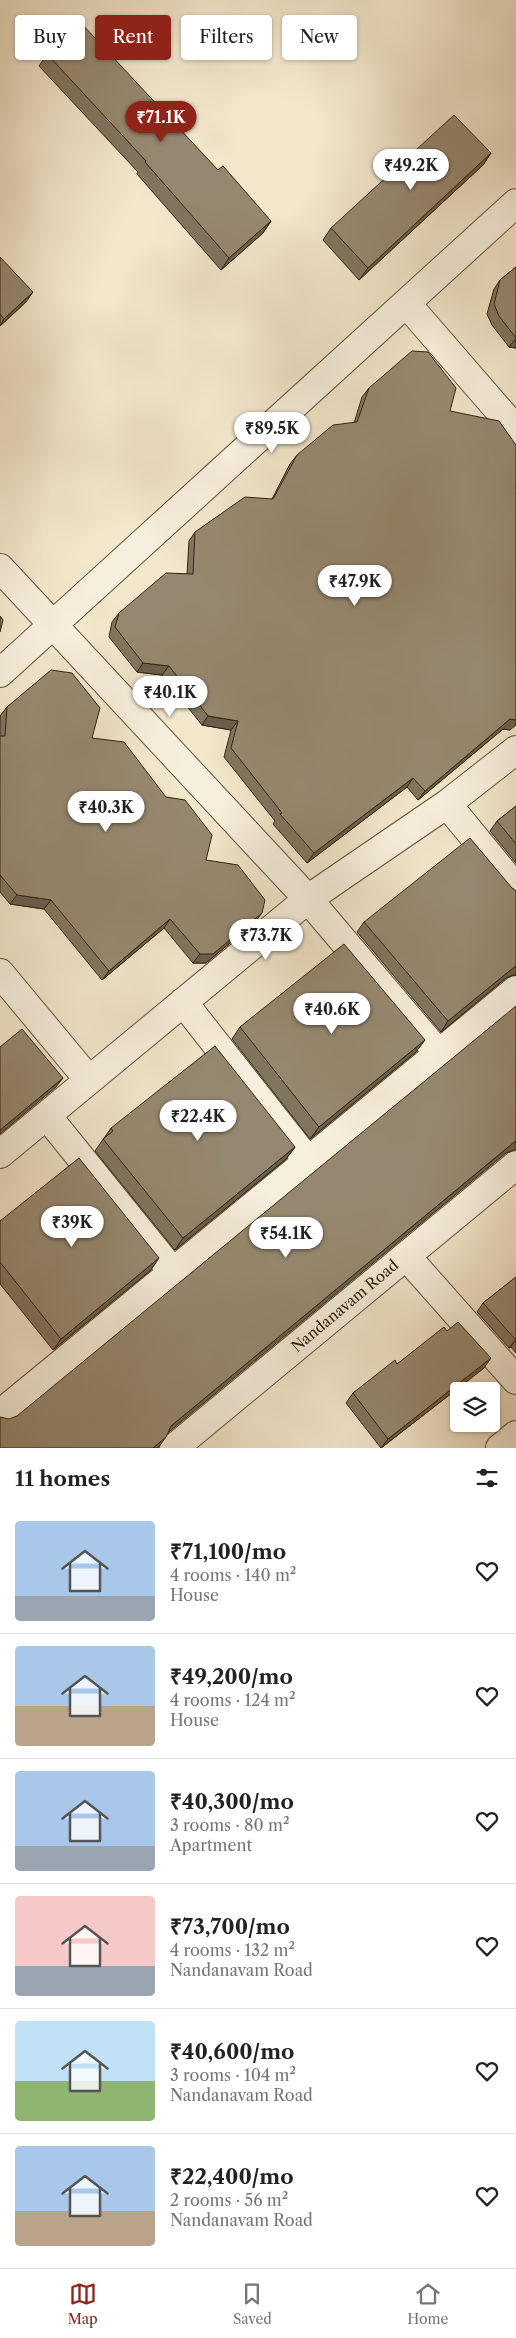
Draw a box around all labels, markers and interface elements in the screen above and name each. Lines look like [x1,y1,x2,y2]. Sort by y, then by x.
chip: Buy [15,15,85,60]
chip: Rent [95,15,171,60]
chip: Filters [181,15,272,60]
chip: New [282,15,357,60]
pin: ₹71.1K [120,100,202,143]
text: ₹71.1K [136,107,186,127]
pin: ₹49.2K [370,148,452,191]
text: ₹49.2K [384,155,438,175]
pin: ₹89.5K [231,412,313,454]
text: ₹89.5K [245,418,299,438]
pin: ₹47.9K [314,564,396,607]
text: ₹47.9K [329,571,381,591]
pin: ₹40.1K [129,676,211,718]
text: ₹40.1K [143,682,197,702]
pin: ₹40.3K [65,790,147,833]
text: ₹40.3K [79,797,133,817]
pin: ₹73.7K [225,918,307,961]
text: ₹73.7K [240,925,292,945]
pin: ₹40.6K [291,992,373,1035]
text: ₹40.6K [304,999,360,1019]
pin: ₹22.4K [157,1100,239,1142]
text: ₹22.4K [171,1106,225,1126]
pin: ₹39K [42,1206,102,1248]
text: ₹39K [52,1212,92,1232]
pin: ₹54.1K [245,1216,327,1259]
text: ₹54.1K [260,1223,312,1243]
street label: Nandanavam Road [287,1255,402,1356]
map controls [450,1382,500,1432]
button: layers [450,1382,500,1432]
icon: filters [473,1464,501,1492]
text: 11 homes [15,1466,110,1491]
text: ₹71,100/mo [170,1539,286,1564]
icon: home [55,1541,115,1601]
icon: heart [473,1557,501,1585]
text: 4 rooms · 140 m² [170,1565,296,1585]
text: House [170,1585,219,1605]
text: ₹49,200/mo [170,1664,293,1689]
icon: home [55,1666,115,1726]
icon: heart [473,1682,501,1710]
text: 4 rooms · 124 m² [170,1690,295,1710]
text: House [170,1710,219,1730]
text: ₹40,300/mo [170,1789,294,1814]
icon: home [55,1791,115,1851]
icon: heart [473,1807,501,1835]
text: 3 rooms · 80 m² [170,1815,289,1835]
text: Apartment [170,1835,252,1855]
text: ₹73,700/mo [170,1914,290,1939]
icon: home [55,1916,115,1976]
icon: heart [473,1932,501,1960]
text: 4 rooms · 132 m² [170,1940,295,1960]
text: Nandanavam Road [170,1960,313,1980]
text: ₹40,600/mo [170,2039,294,2064]
icon: home [55,2041,115,2101]
icon: heart [473,2057,501,2085]
text: 3 rooms · 104 m² [170,2065,296,2085]
text: Nandanavam Road [170,2085,313,2105]
text: ₹22,400/mo [170,2164,294,2189]
icon: home [55,2166,115,2226]
icon: heart [473,2182,501,2210]
text: 2 rooms · 56 m² [170,2190,288,2210]
text: Nandanavam Road [170,2210,313,2230]
tab: Map [68,2280,98,2328]
tab: Saved [233,2280,272,2328]
tab: Home [407,2280,448,2328]

